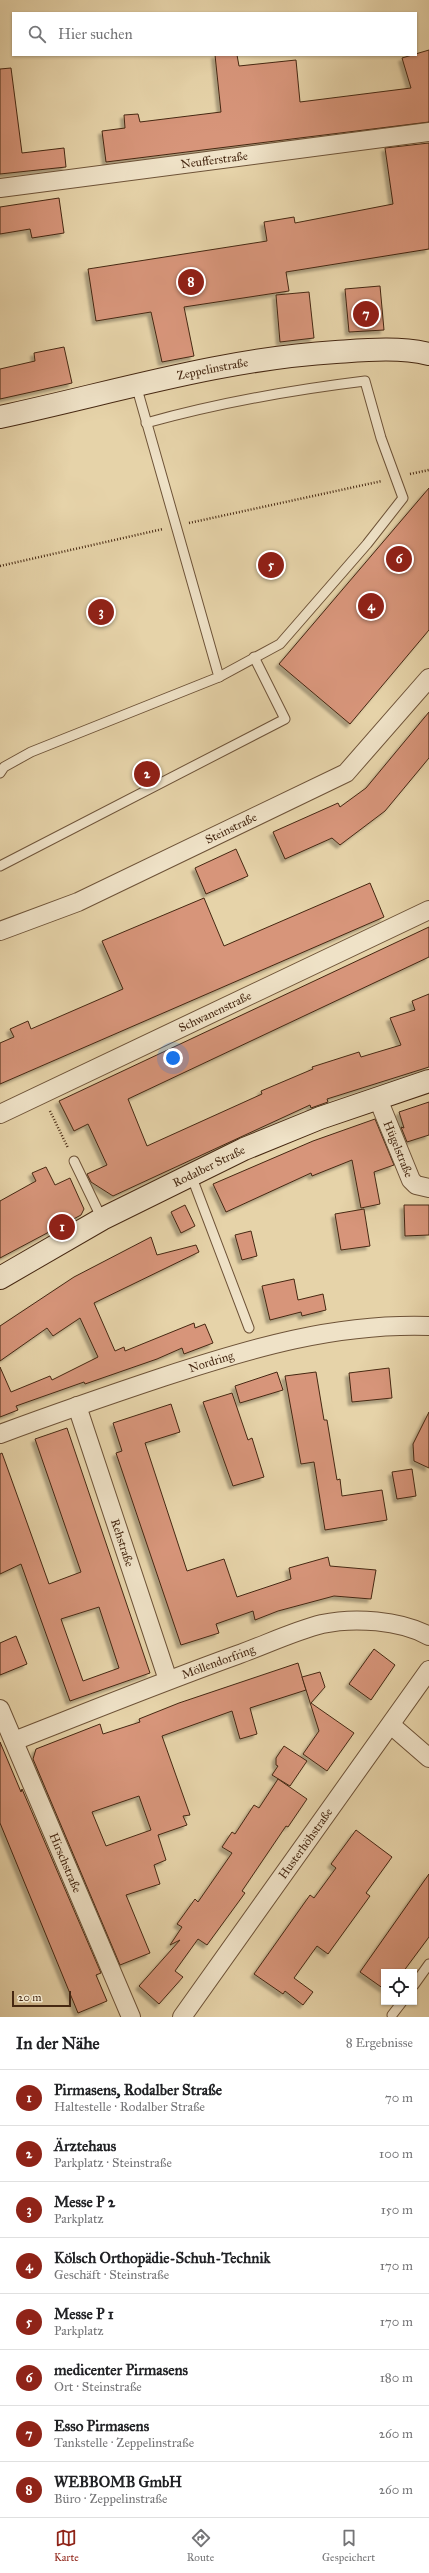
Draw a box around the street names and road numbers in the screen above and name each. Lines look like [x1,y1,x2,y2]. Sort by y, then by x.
street label: Neufferstraße [180,149,249,171]
street label: Zeppelinstraße [176,355,249,383]
street label: Steinstraße [203,810,259,847]
street label: Schwanenstraße [176,989,254,1035]
street label: Hügelstraße [381,1119,416,1179]
street label: Rodalber Straße [170,1143,247,1190]
street label: Nordring [187,1348,236,1375]
street label: Rehstraße [108,1517,137,1568]
street label: Möllendorfring [180,1642,257,1682]
street label: Husterhöhstraße [276,1805,335,1882]
street label: Hirschstraße [46,1831,84,1895]

